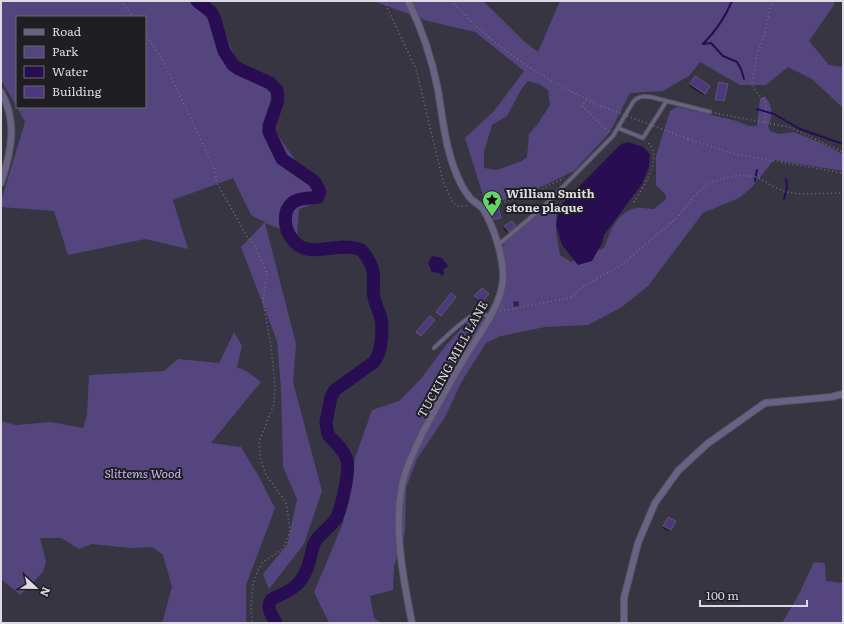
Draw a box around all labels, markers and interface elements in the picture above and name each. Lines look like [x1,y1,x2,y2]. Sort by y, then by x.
legend [16,16,146,108]
text: Road [52,22,82,40]
text: Park [52,42,79,60]
text: Water [52,62,88,80]
text: Building [52,82,102,100]
place label: William Smith stone plaque [506,184,595,216]
place icon: William Smith stone plaque [481,189,503,217]
street label: TUCKING MILL LANE [412,297,492,421]
park label: Slittems Wood [105,464,182,482]
north arrow [16,568,56,608]
scale bar [700,582,807,608]
text: N [37,585,55,599]
text: 100 m [706,586,739,604]

